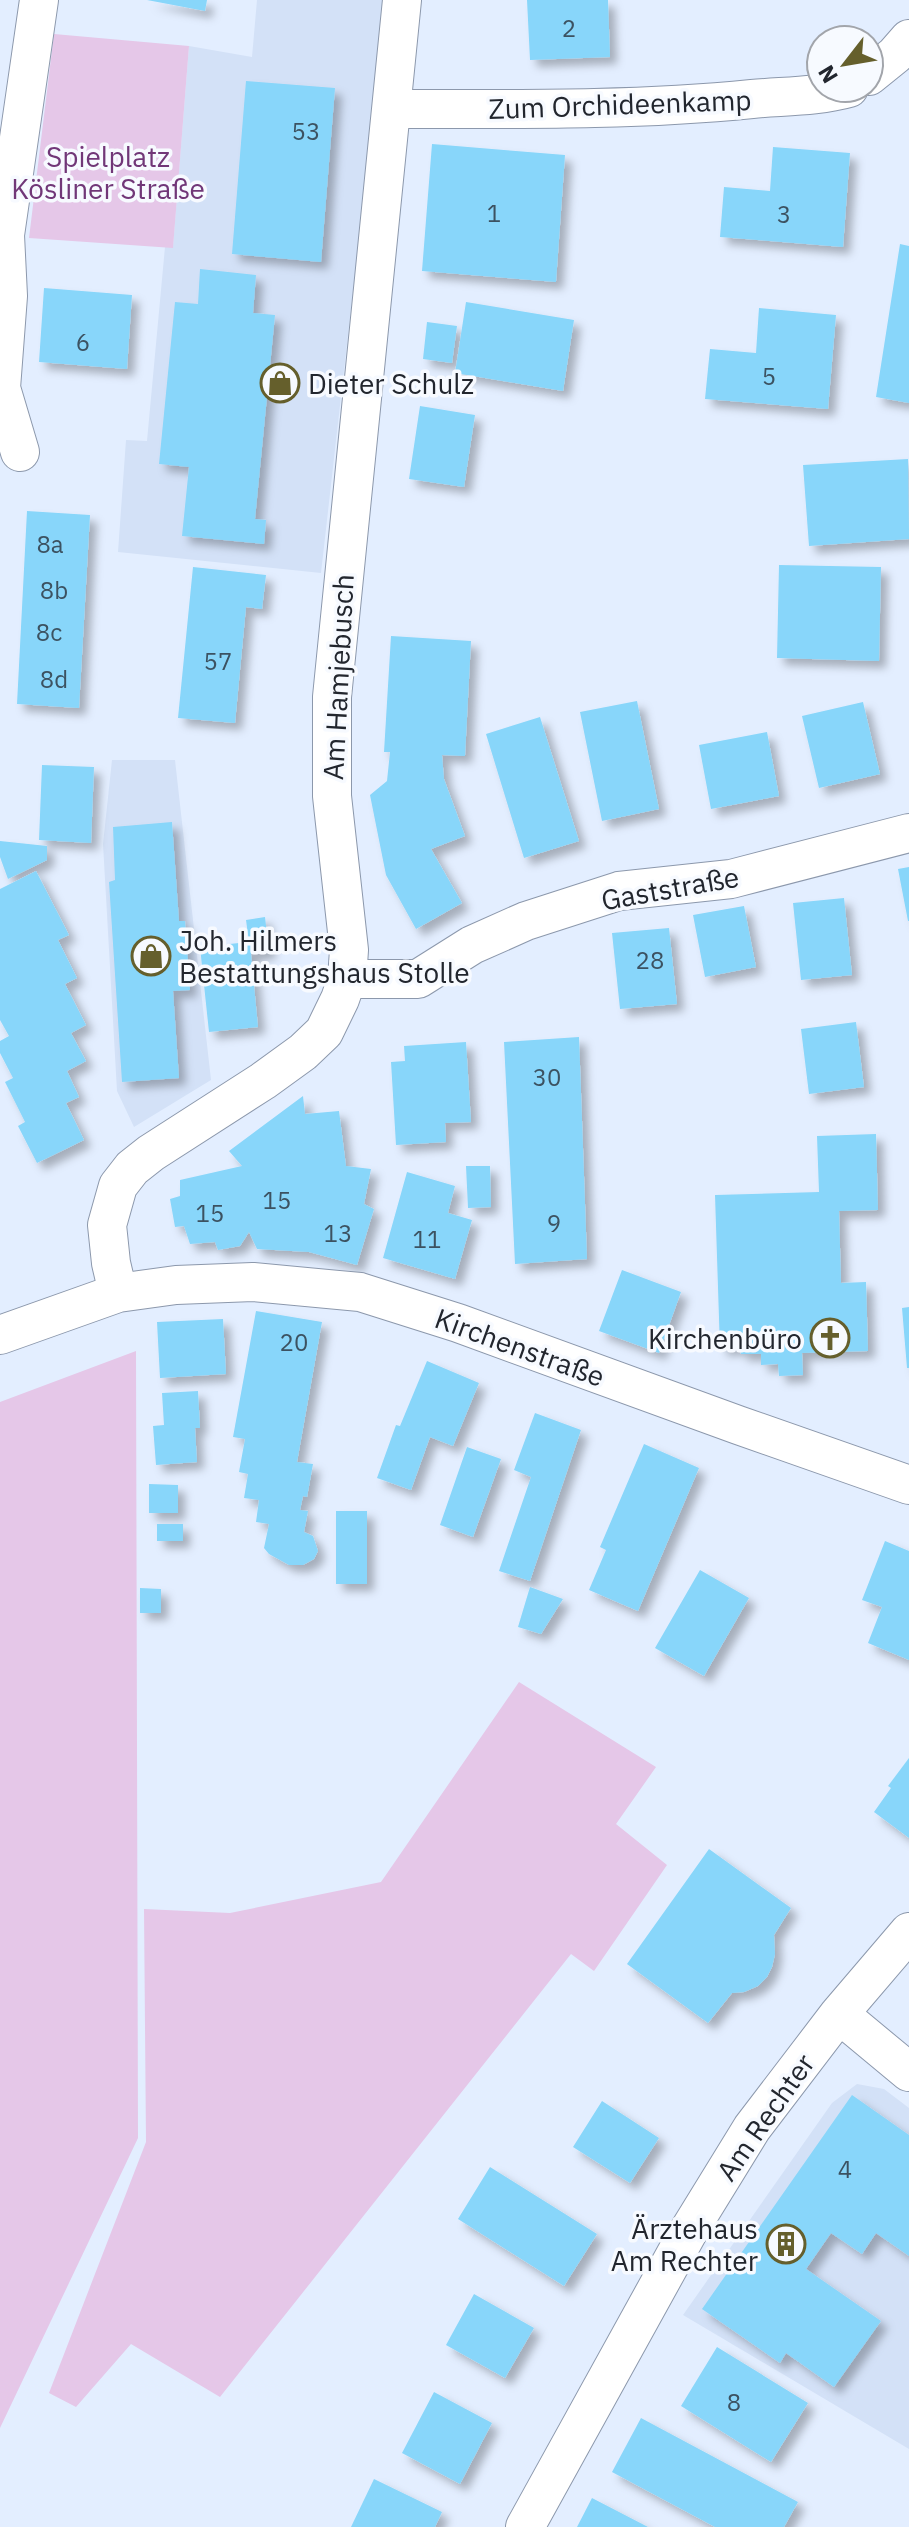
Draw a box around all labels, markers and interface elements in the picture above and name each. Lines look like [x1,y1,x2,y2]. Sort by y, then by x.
house number: 2 [562,12,576,44]
north arrow [805,24,885,104]
text: N [811,60,844,89]
street label: Zum Orchideenkamp [488,81,752,127]
house number: 53 [292,115,320,147]
park label: Spielplatz Kösliner Straße [11,138,205,207]
house number: 1 [487,197,501,229]
house number: 3 [777,198,791,230]
house number: 6 [76,326,90,358]
house number: 5 [762,360,776,392]
shop icon: Dieter Schulz [259,362,301,404]
place label: Dieter Schulz [308,365,474,402]
house number: 8a [36,528,64,560]
street label: Am Hamjebusch [314,573,362,781]
house number: 8b [40,574,68,606]
house number: 8c [36,616,62,648]
house number: 57 [204,645,232,677]
house number: 8d [40,663,68,695]
street label: Gaststraße [598,858,742,918]
place label: Joh. Hilmers Bestattungshaus Stolle [179,922,470,991]
shop icon: Joh. Hilmers Bestattungshaus Stolle [130,935,172,977]
house number: 28 [636,944,664,976]
house number: 30 [533,1061,561,1093]
house number: 15 [263,1184,291,1216]
house number: 15 [196,1197,224,1229]
house number: 9 [547,1207,561,1239]
house number: 13 [324,1217,352,1249]
house number: 11 [413,1223,441,1255]
street label: Kirchenstraße [430,1299,610,1395]
church icon: Kirchenbüro [809,1317,851,1359]
place label: Kirchenbüro [648,1320,802,1357]
house number: 20 [280,1326,308,1358]
street label: Am Rechter [708,2046,822,2188]
house number: 4 [838,2153,852,2185]
place label: Ärztehaus Am Rechter [611,2210,758,2279]
building icon: Ärztehaus Am Rechter [765,2223,807,2265]
house number: 8 [727,2386,741,2418]

